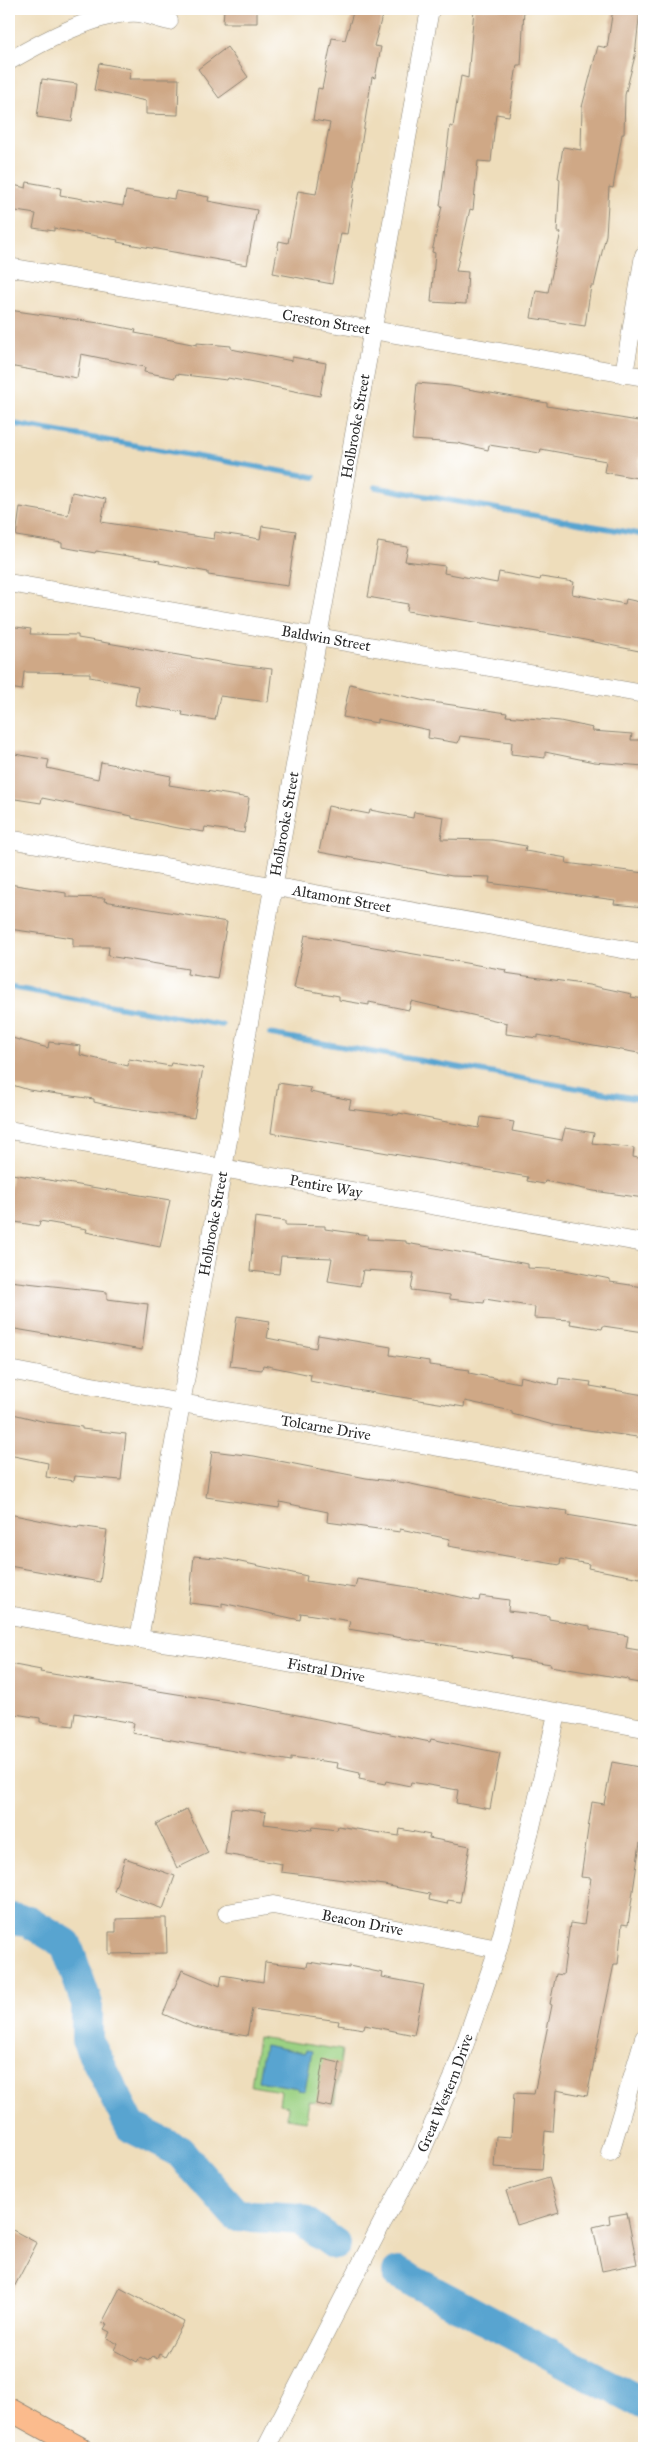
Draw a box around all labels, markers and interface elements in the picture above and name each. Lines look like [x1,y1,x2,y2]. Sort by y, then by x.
street label: Creston Street [281,305,372,339]
street label: Holbrooke Street [337,372,374,480]
street label: Baldwin Street [280,622,373,655]
street label: Holbrooke Street [266,769,303,878]
street label: Altamont Street [290,881,393,917]
street label: Holbrooke Street [195,1169,231,1277]
street label: Pentire Way [288,1171,365,1202]
street label: Tolcarne Drive [279,1411,372,1444]
street label: Fistral Drive [286,1654,367,1686]
street label: Beacon Drive [320,1906,405,1939]
street label: Great Western Drive [413,2031,477,2155]

